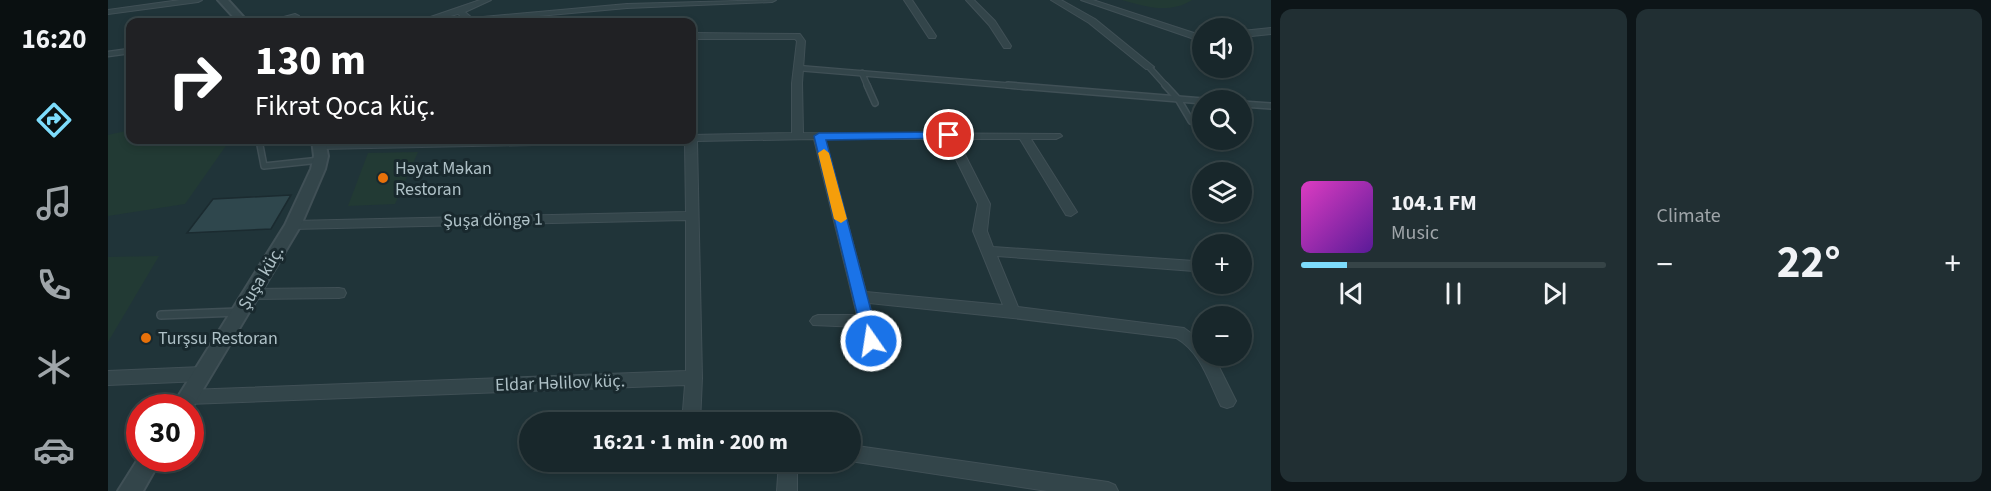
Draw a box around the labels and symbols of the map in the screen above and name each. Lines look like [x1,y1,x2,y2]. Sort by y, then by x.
pin [923,109,974,160]
place label: Həyat Məkan Restoran [395,156,492,202]
marker: Həyat Məkan Restoran [376,171,390,185]
street label: Şuşa döngə 1 [443,207,543,233]
street label: Şuşa küç. [232,241,290,315]
position arrow [839,309,903,373]
place label: Turşsu Restoran [158,326,278,351]
marker: Turşsu Restoran [139,331,153,345]
street label: Eldar Həlilov küç. [495,368,625,398]
speed limit sign: 30 [126,394,204,472]

